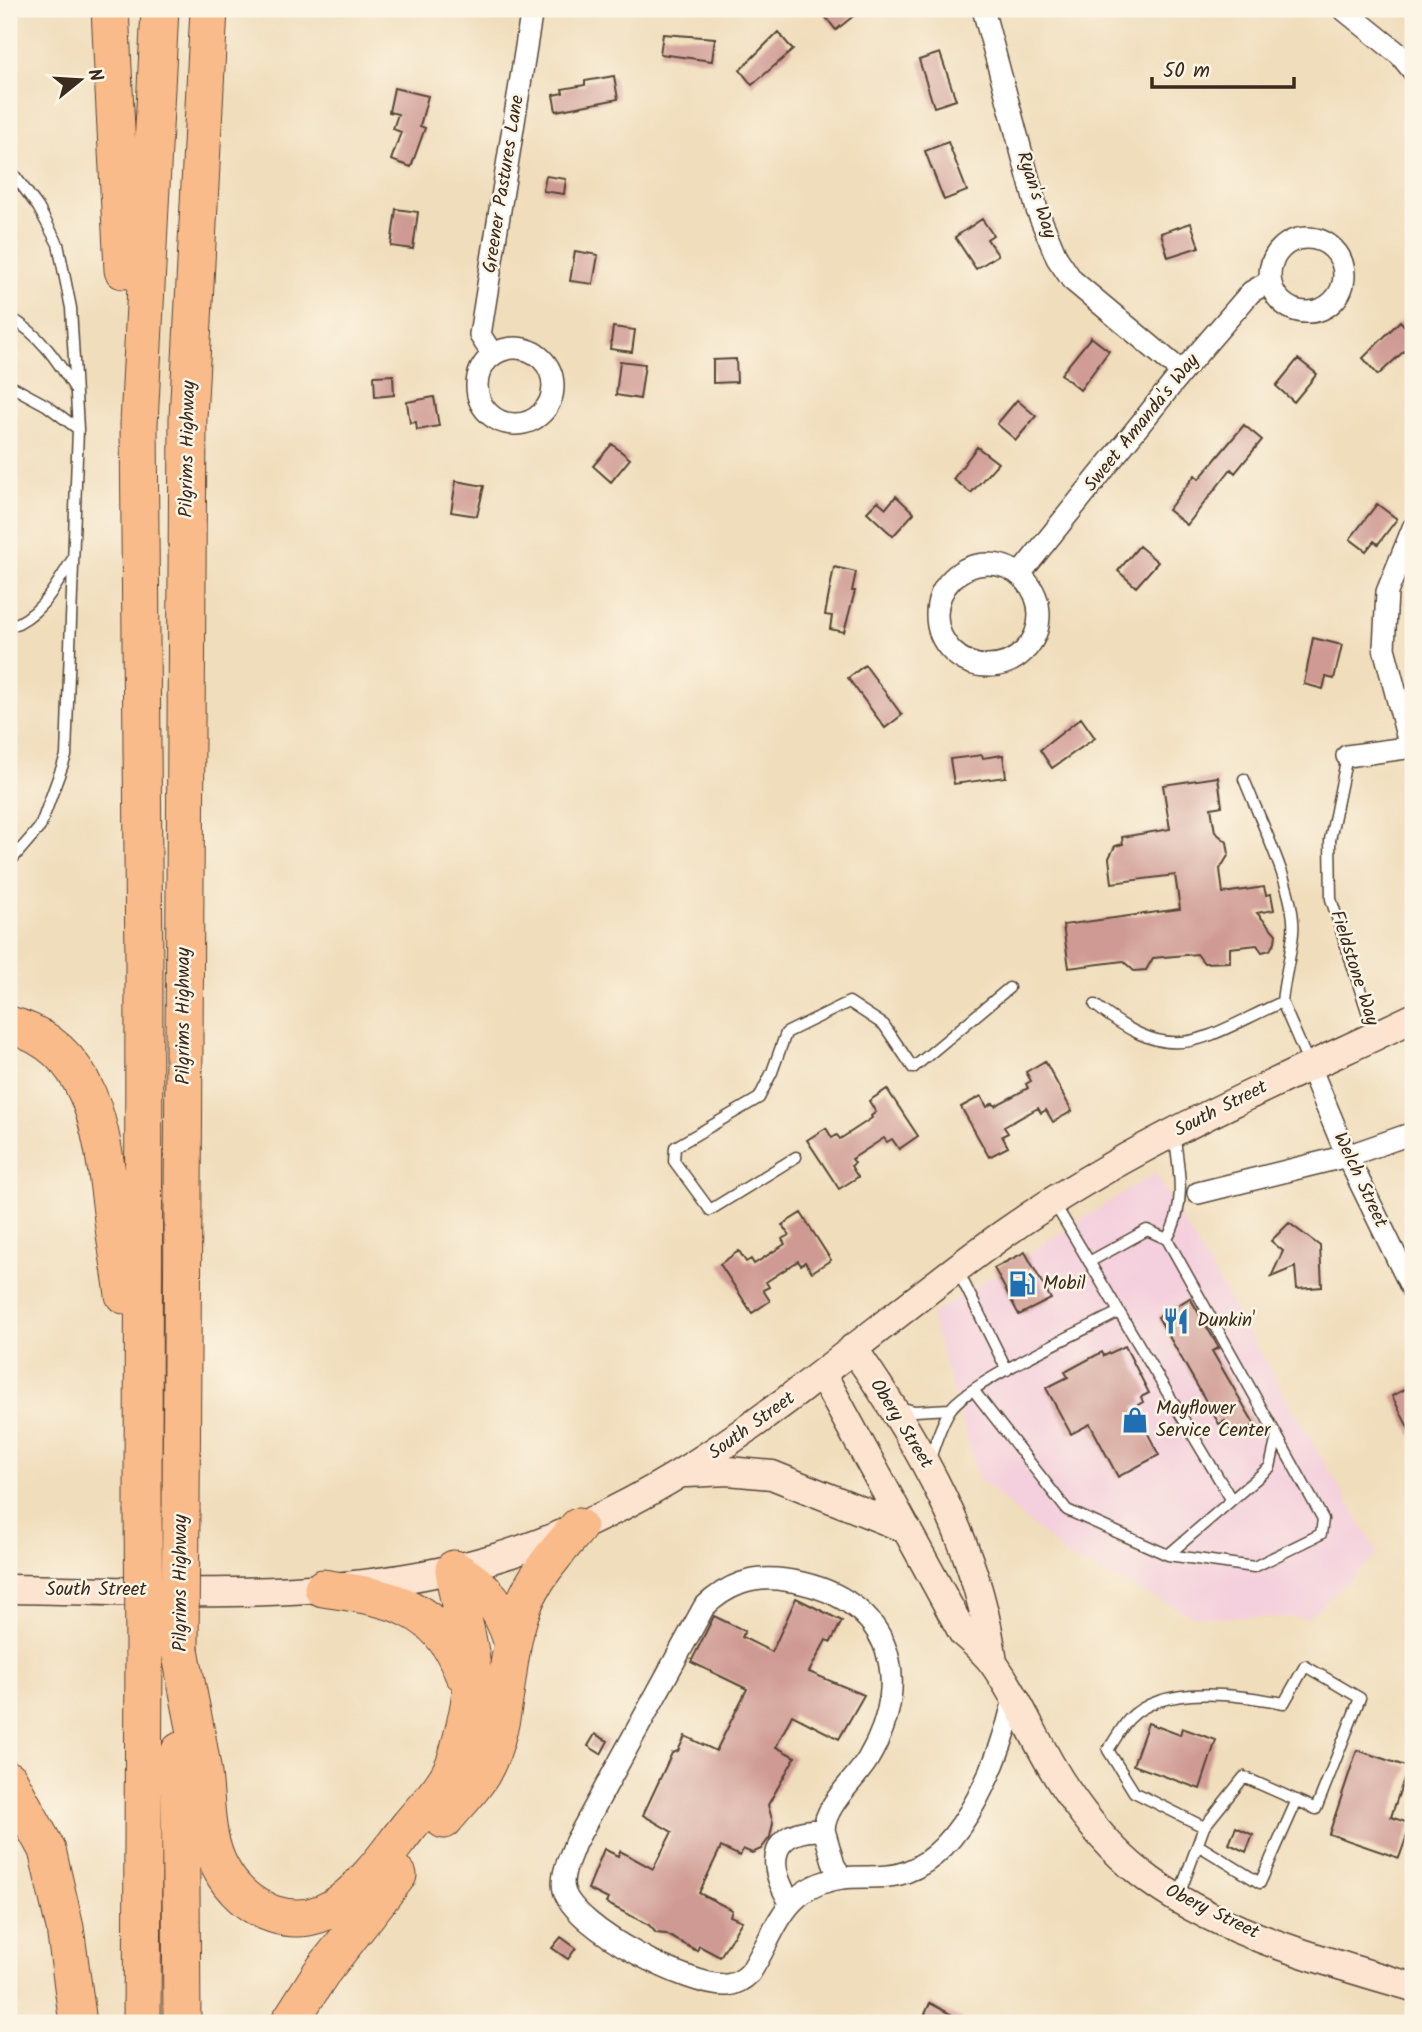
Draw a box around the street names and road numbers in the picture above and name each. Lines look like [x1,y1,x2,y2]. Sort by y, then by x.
street label: Greener Pastures Lane [475,92,533,275]
street label: Ryan's Way [1008,147,1065,244]
street label: Sweet Amanda's Way [1077,347,1208,499]
street label: Pilgrims Highway [172,379,204,518]
street label: Fieldstone Way [1321,906,1387,1031]
street label: Pilgrims Highway [169,946,199,1085]
street label: South Street [1169,1072,1273,1145]
street label: Welch Street [1325,1127,1396,1233]
street label: Obery Street [861,1373,941,1475]
street label: South Street [702,1384,802,1468]
street label: Pilgrims Highway [166,1513,196,1652]
street label: South Street [45,1575,147,1605]
street label: Obery Street [1160,1876,1265,1948]

